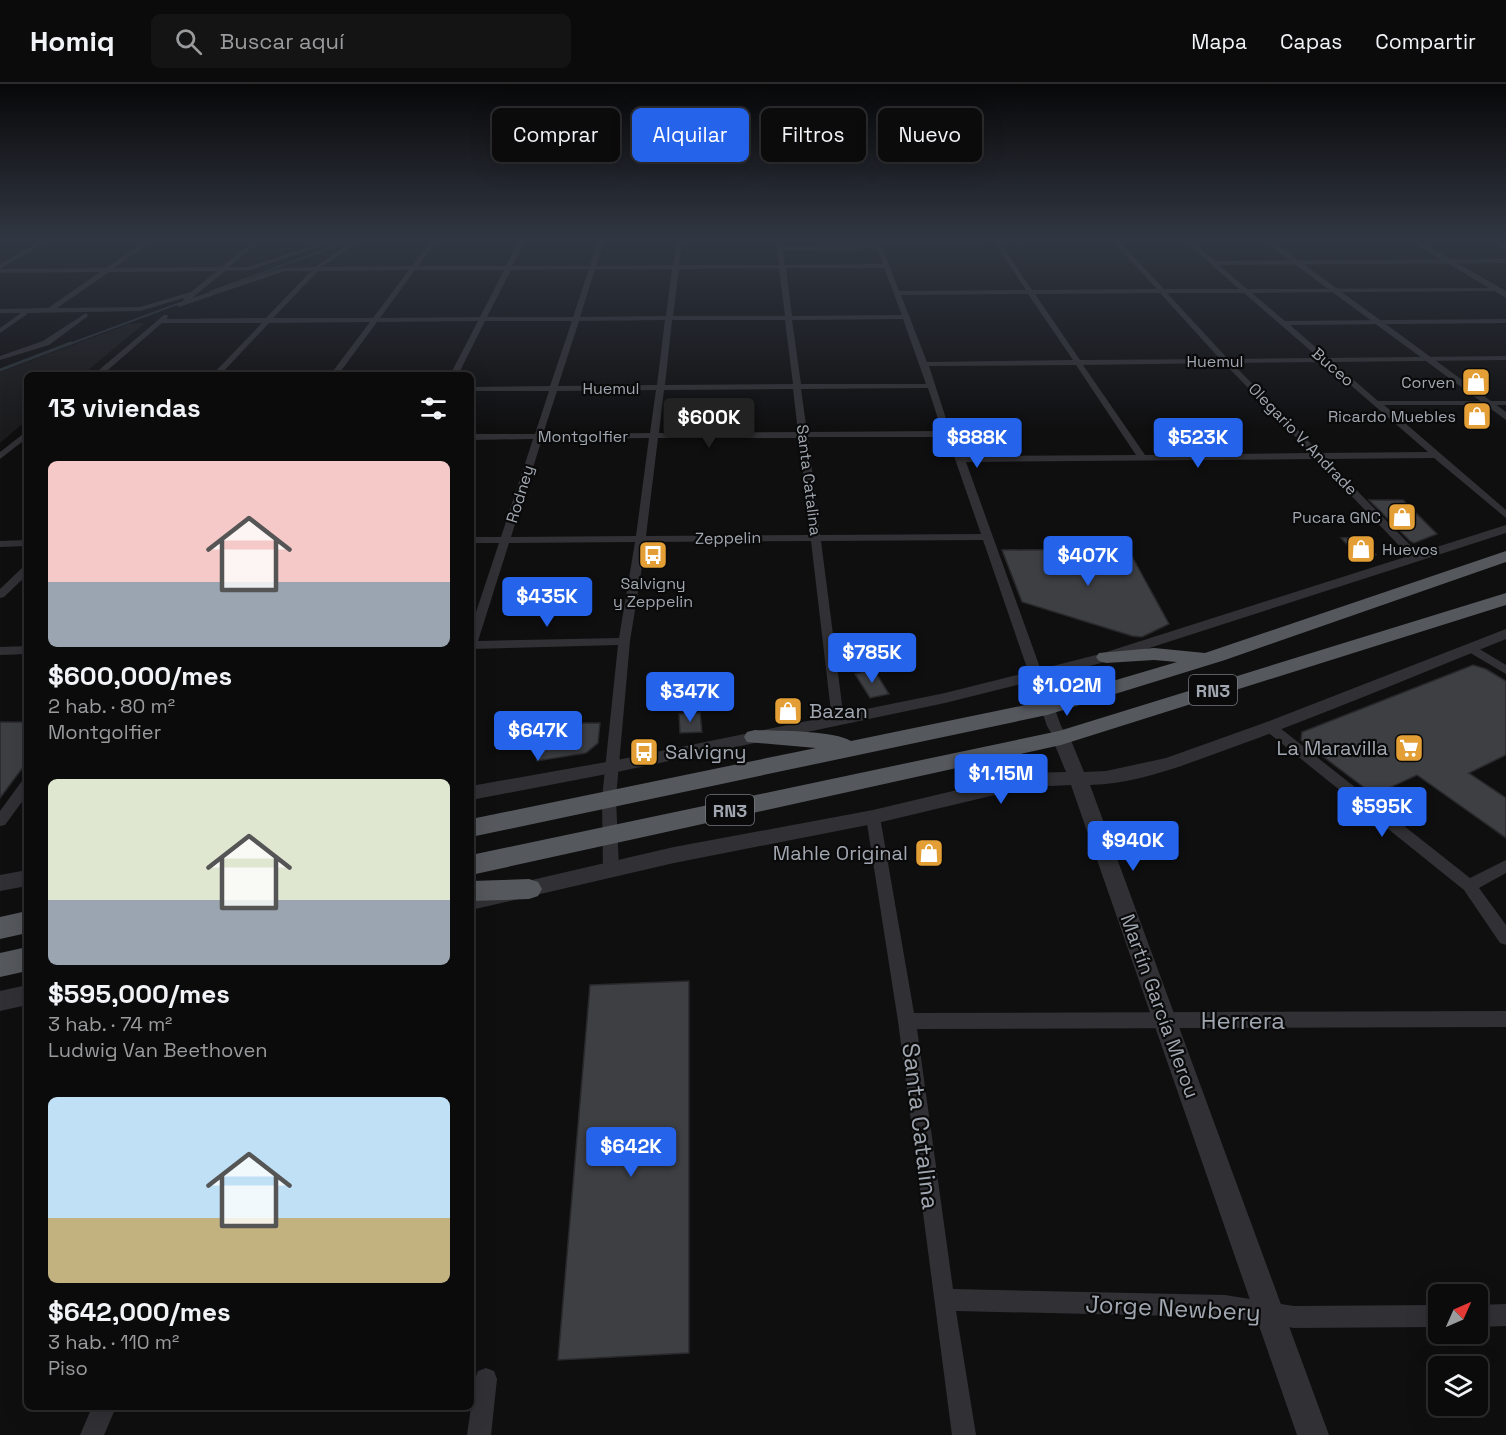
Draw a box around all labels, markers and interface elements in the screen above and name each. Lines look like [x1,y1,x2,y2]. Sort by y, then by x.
search box [151,14,571,68]
text: Homiq [30,23,115,59]
icon: search [172,25,205,58]
text: Buscar aquí [220,27,344,55]
text: Mapa [1191,28,1247,55]
text: Capas [1280,28,1342,55]
text: Compartir [1375,28,1476,55]
chip: Comprar [492,108,620,162]
chip: Alquilar [632,108,749,162]
chip: Filtros [761,108,866,162]
chip: Nuevo [878,108,982,162]
street label: Buceo [1308,343,1358,391]
street label: Huemul [1186,351,1244,372]
shop icon: Corven [1460,366,1492,398]
place label: Corven [1401,372,1455,393]
street label: Huemul [582,378,640,399]
street label: Olegario V. Andrade [1244,378,1362,500]
text: 13 viviendas [48,391,201,425]
icon: filters [417,392,450,425]
pin: $600K [667,398,751,449]
shop icon: Ricardo Muebles [1461,400,1493,432]
text: $600K [678,404,740,430]
place label: Ricardo Muebles [1328,406,1456,427]
pin: $888K [935,418,1019,469]
pin: $523K [1156,418,1240,469]
street label: Santa Catalina [792,423,826,537]
text: $888K [947,424,1007,450]
text: $523K [1168,424,1228,450]
street label: Montgolfier [538,426,628,447]
street label: Rodney [501,463,539,525]
icon: home [195,500,303,608]
shop icon: Pucara GNC [1386,501,1418,533]
place label: Pucara GNC [1292,507,1381,528]
street label: Zeppelin [695,527,761,549]
shop icon: Huevos [1345,533,1377,565]
pin: $407K [1046,536,1130,587]
bus stop icon: Salvigny y Zeppelin [637,539,669,571]
place label: Huevos [1382,539,1438,560]
text: $407K [1058,542,1119,568]
place label: Salvigny y Zeppelin [613,573,693,612]
pin: $435K [505,577,589,628]
text: $435K [516,583,578,609]
pin: $785K [830,633,914,684]
text: $785K [842,639,902,665]
text: $600,000/mes [48,659,232,693]
pin: $1.02M [1018,666,1116,717]
pin: $347K [648,672,732,723]
text: $1.02M [1032,672,1102,698]
road number: RN3 [1189,675,1237,705]
text: $347K [660,678,720,704]
text: 2 hab. · 80 m² [48,693,175,719]
shop icon: Bazan [772,695,804,727]
place label: Bazan [809,698,868,724]
pin: $647K [496,711,580,762]
text: $647K [508,717,568,743]
text: Montgolfier [48,719,161,745]
supermarket icon: La Maravilla [1393,732,1425,764]
place label: La Maravilla [1276,735,1388,761]
bus stop icon: Salvigny [628,736,660,768]
place label: Salvigny [665,739,747,765]
pin: $1.15M [952,754,1050,805]
text: $1.15M [969,760,1033,786]
pin: $595K [1340,787,1424,838]
text: $595K [1352,793,1413,819]
road number: RN3 [706,795,754,825]
icon: home [195,818,303,926]
pin: $940K [1091,821,1175,872]
text: $940K [1102,827,1164,853]
shop icon: Mahle Original [913,837,945,869]
place label: Mahle Original [773,840,908,866]
street label: Martín García Merou [1115,910,1205,1102]
text: $595,000/mes [48,977,230,1011]
street label: Herrera [1201,1005,1285,1036]
text: 3 hab. · 74 m² [48,1011,172,1037]
text: Ludwig Van Beethoven [48,1037,268,1063]
street label: Santa Catalina [895,1041,947,1211]
pin: $642K [589,1127,673,1178]
text: $642K [600,1133,662,1159]
icon: home [195,1136,303,1244]
north arrow [1428,1284,1488,1344]
map controls [1428,1284,1488,1416]
street label: Jorge Newbery [1085,1288,1261,1328]
text: $642,000/mes [48,1295,231,1329]
text: 3 hab. · 110 m² [48,1329,179,1355]
text: Piso [48,1355,88,1381]
button: layers [1428,1356,1488,1416]

